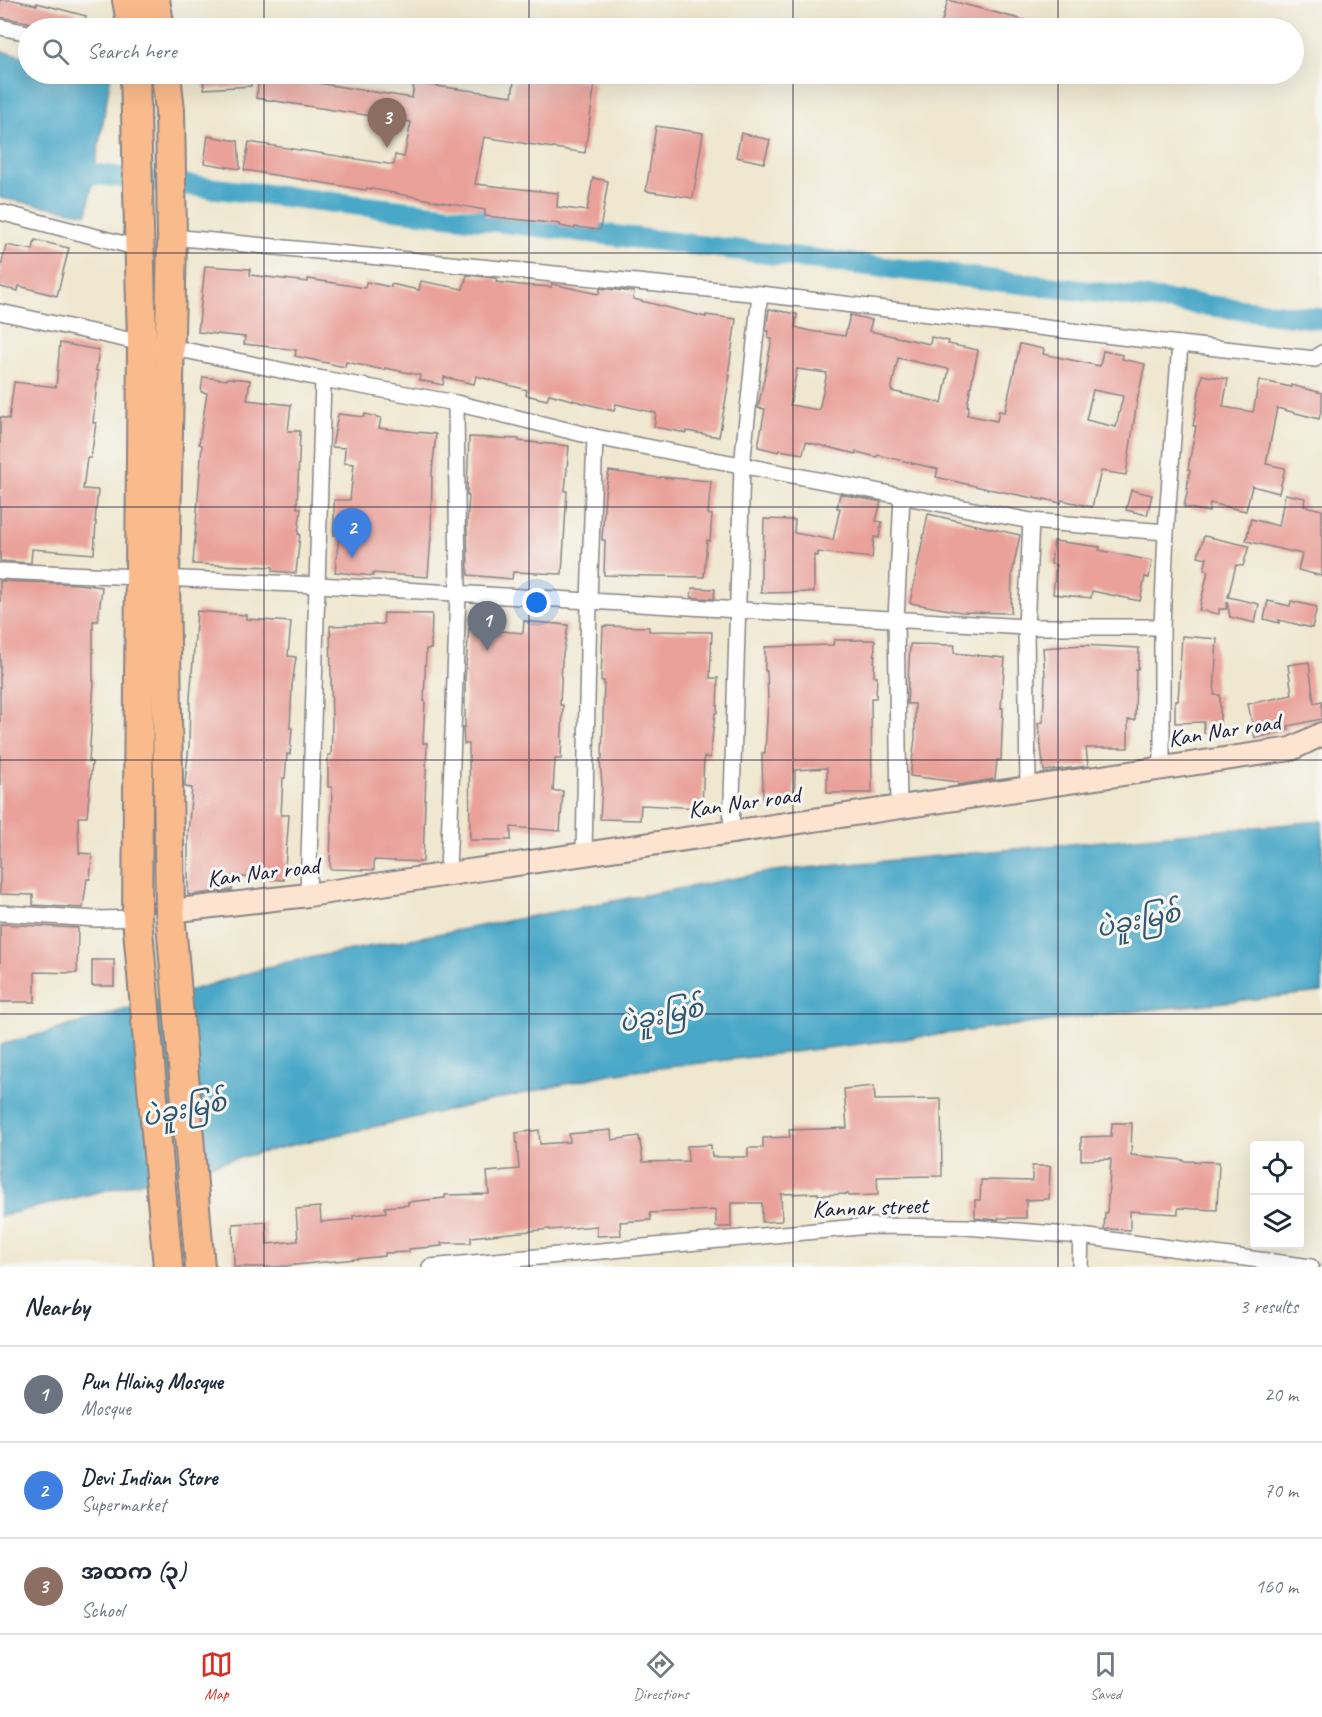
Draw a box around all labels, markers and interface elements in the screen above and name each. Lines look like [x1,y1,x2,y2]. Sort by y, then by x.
search box [18,18,1304,84]
icon: search [39,35,72,68]
text: Search here [87,37,177,65]
pin: 3 [368,98,406,148]
pin: 2 [332,508,372,558]
your location [522,588,551,617]
pin: 1 [468,602,506,651]
street label: Kan Nar road [1166,706,1286,754]
street label: Kan Nar road [686,779,805,825]
street label: Kan Nar road [205,850,324,894]
water label: ပဲခူးမြစ် [1093,894,1186,950]
water label: ပဲခူးမြစ် [616,989,709,1045]
water label: ပဲခူးမြစ် [139,1083,232,1139]
map controls [1250,1141,1304,1249]
button: locate [1250,1141,1304,1195]
street label: Kannar street [812,1190,930,1224]
button: layers [1250,1195,1304,1249]
text: Nearby [24,1290,89,1323]
text: 3 results [1239,1294,1298,1319]
text: Pun Hlaing Mosque [81,1368,223,1396]
text: 1 [39,1382,48,1407]
text: 20 m [1264,1382,1298,1407]
text: Mosque [81,1396,131,1421]
text: Devi Indian Store [81,1464,217,1492]
text: 2 [39,1478,48,1503]
text: 70 m [1264,1478,1298,1503]
text: Supermarket [81,1492,166,1517]
text: အထက (၃) [81,1558,186,1586]
text: 3 [39,1574,48,1599]
text: 160 m [1255,1574,1298,1599]
text: School [81,1598,124,1623]
tab: Map [200,1648,233,1704]
tab: Directions [633,1648,689,1704]
tab: Saved [1089,1648,1122,1704]

